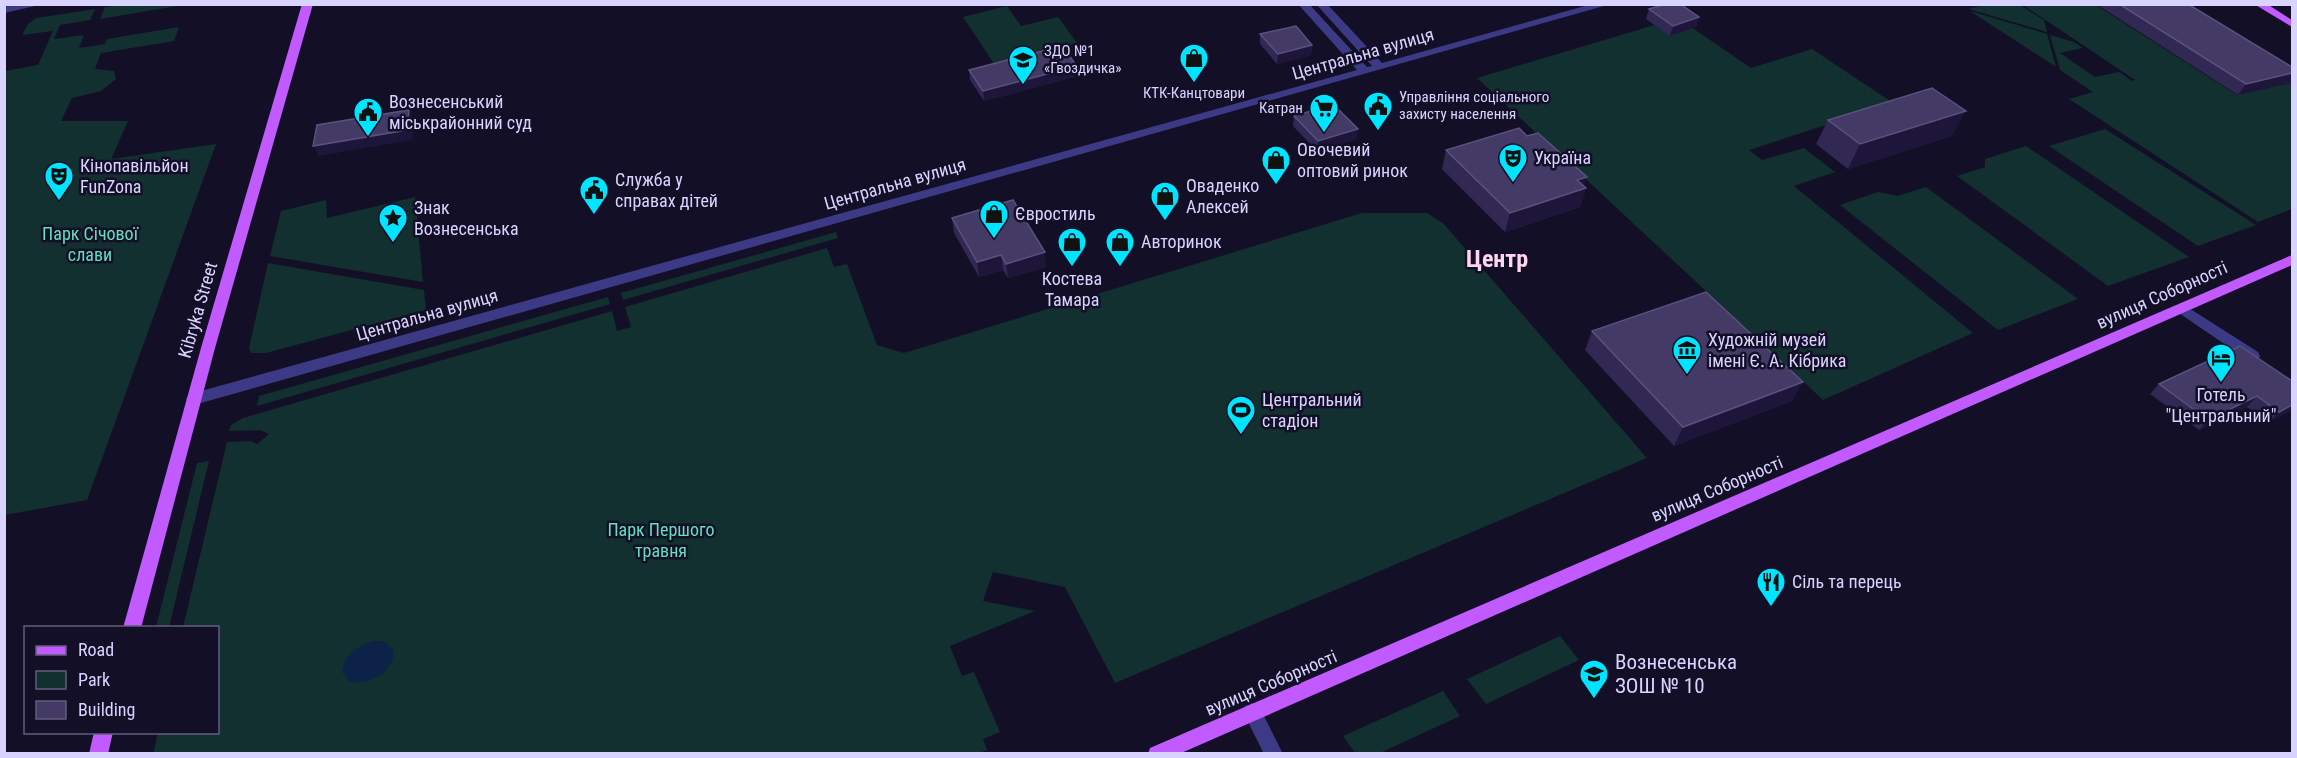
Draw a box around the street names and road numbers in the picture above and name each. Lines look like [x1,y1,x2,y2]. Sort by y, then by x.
street label: Центральна вулиця [1289,23,1436,84]
street label: Центральна вулиця [821,153,968,214]
street label: вулиця Соборності [2093,256,2230,333]
street label: Kibryka Street [174,259,221,360]
street label: Центральна вулиця [353,284,500,345]
street label: вулиця Соборності [1648,451,1786,526]
street label: вулиця Соборності [1202,645,1340,720]

